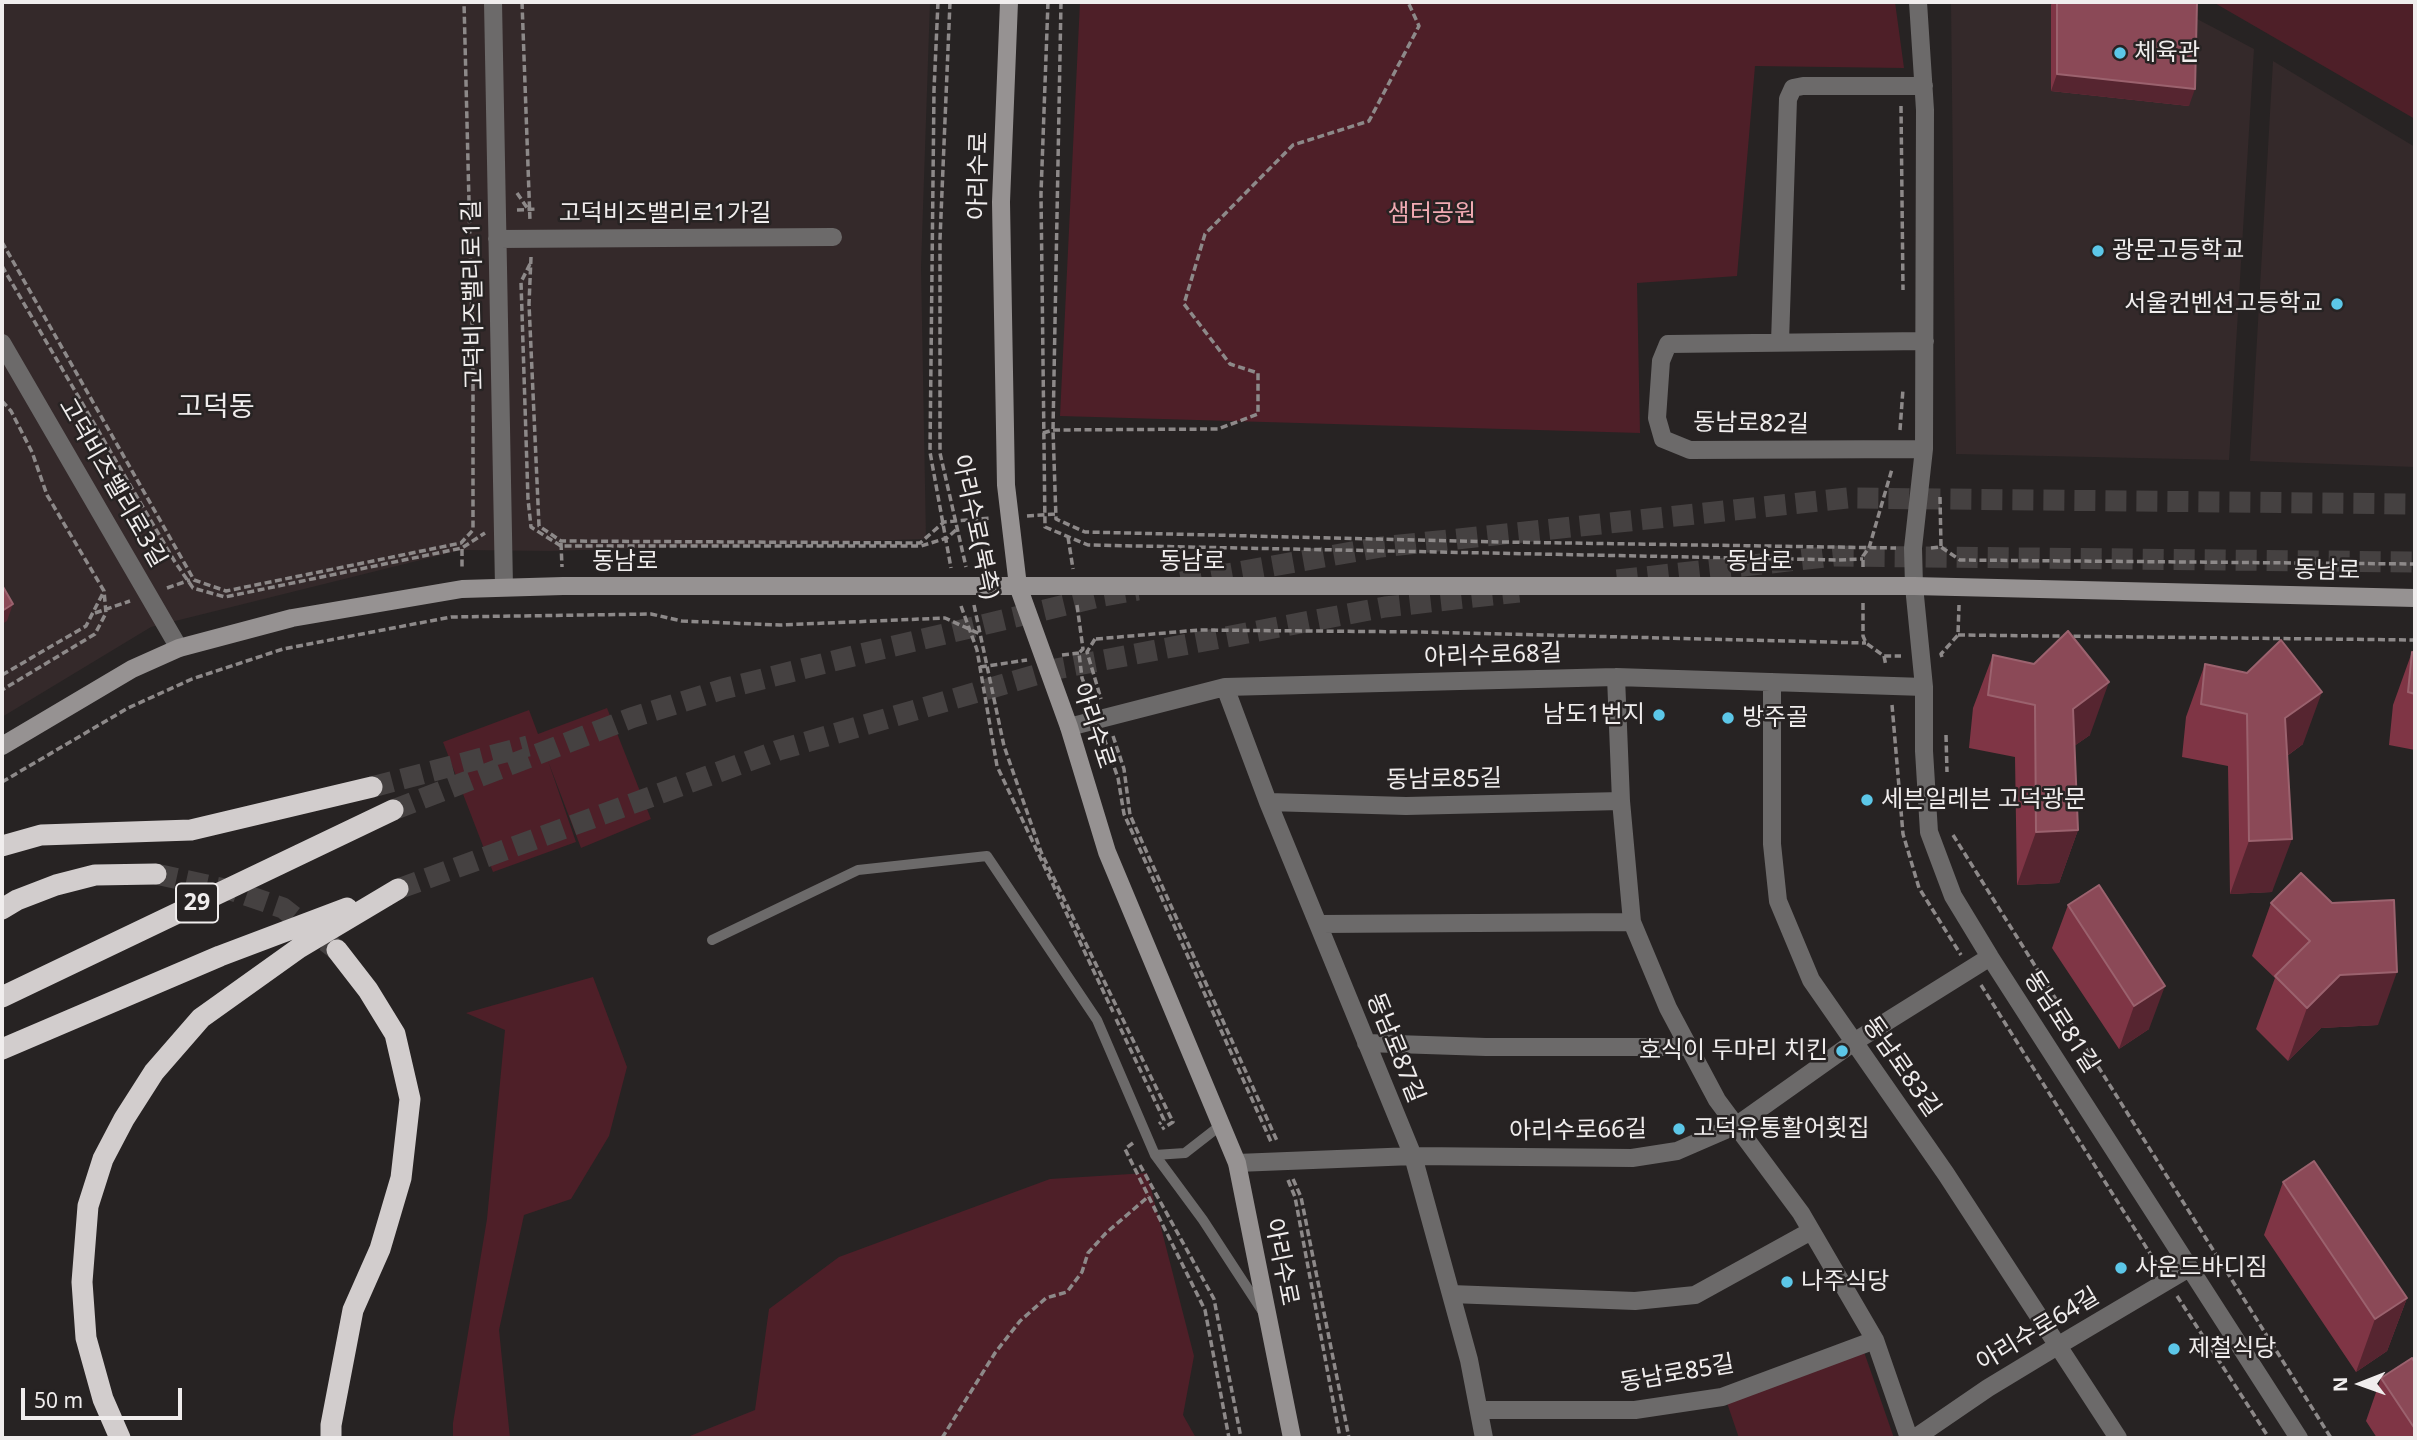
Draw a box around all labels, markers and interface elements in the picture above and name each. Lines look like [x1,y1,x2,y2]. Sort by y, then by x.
place label: 체육관 [2134,39,2200,67]
marker: 체육관 [2112,45,2128,61]
street label: 아리수로 [964,132,994,220]
street label: 고덕비즈밸리로1길 [458,200,490,390]
street label: 고덕비즈밸리로1가길 [559,200,771,228]
park label: 샘터공원 [1388,200,1476,228]
place label: 광문고등학교 [2112,237,2244,265]
marker: 광문고등학교 [2090,243,2106,259]
place label: 서울컨벤션고등학교 [2124,290,2323,318]
marker: 서울컨벤션고등학교 [2329,296,2345,312]
district label: 고덕동 [177,391,255,425]
street label: 고덕비즈밸리로3길 [52,393,172,573]
street label: 동남로82길 [1693,409,1809,439]
street label: 아리수로(북측) [946,452,1004,602]
street label: 동남로 [592,548,658,576]
street label: 동남로 [1159,548,1225,576]
street label: 동남로 [1726,548,1792,576]
street label: 동남로 [2294,556,2360,586]
street label: 아리수로68길 [1424,639,1562,673]
street label: 아리수로 [1066,680,1120,772]
place label: 남도1번지 [1543,701,1645,729]
place label: 방주골 [1742,704,1808,732]
marker: 남도1번지 [1651,707,1667,723]
marker: 방주골 [1720,710,1736,726]
street label: 동남로85길 [1386,765,1502,795]
place label: 세븐일레븐 고덕광문 [1881,786,2086,814]
marker: 세븐일레븐 고덕광문 [1859,792,1875,808]
road number: 29 [176,884,218,922]
street label: 동남로81길 [2017,966,2105,1078]
street label: 동남로87길 [1360,989,1430,1107]
street label: 동남로83길 [1856,1011,1946,1123]
place label: 호식이 두마리 치킨 [1639,1037,1828,1065]
marker: 호식이 두마리 치킨 [1834,1043,1850,1059]
street label: 아리수로66길 [1509,1115,1647,1147]
place label: 고덕유통활어횟집 [1693,1115,1870,1143]
marker: 고덕유통활어횟집 [1671,1121,1687,1137]
street label: 아리수로 [1258,1216,1304,1308]
place label: 사운드바디짐 [2135,1254,2267,1282]
marker: 사운드바디짐 [2113,1260,2129,1276]
place label: 나주식당 [1801,1268,1889,1296]
marker: 나주식당 [1779,1274,1795,1290]
street label: 아리수로64길 [1972,1282,2104,1378]
place label: 제철식당 [2188,1335,2276,1363]
marker: 제철식당 [2166,1341,2182,1357]
north arrow [2326,1349,2396,1419]
street label: 동남로85길 [1617,1350,1737,1398]
scale bar [24,1374,186,1418]
text: N [2327,1376,2353,1392]
text: 50 m [34,1386,83,1414]

